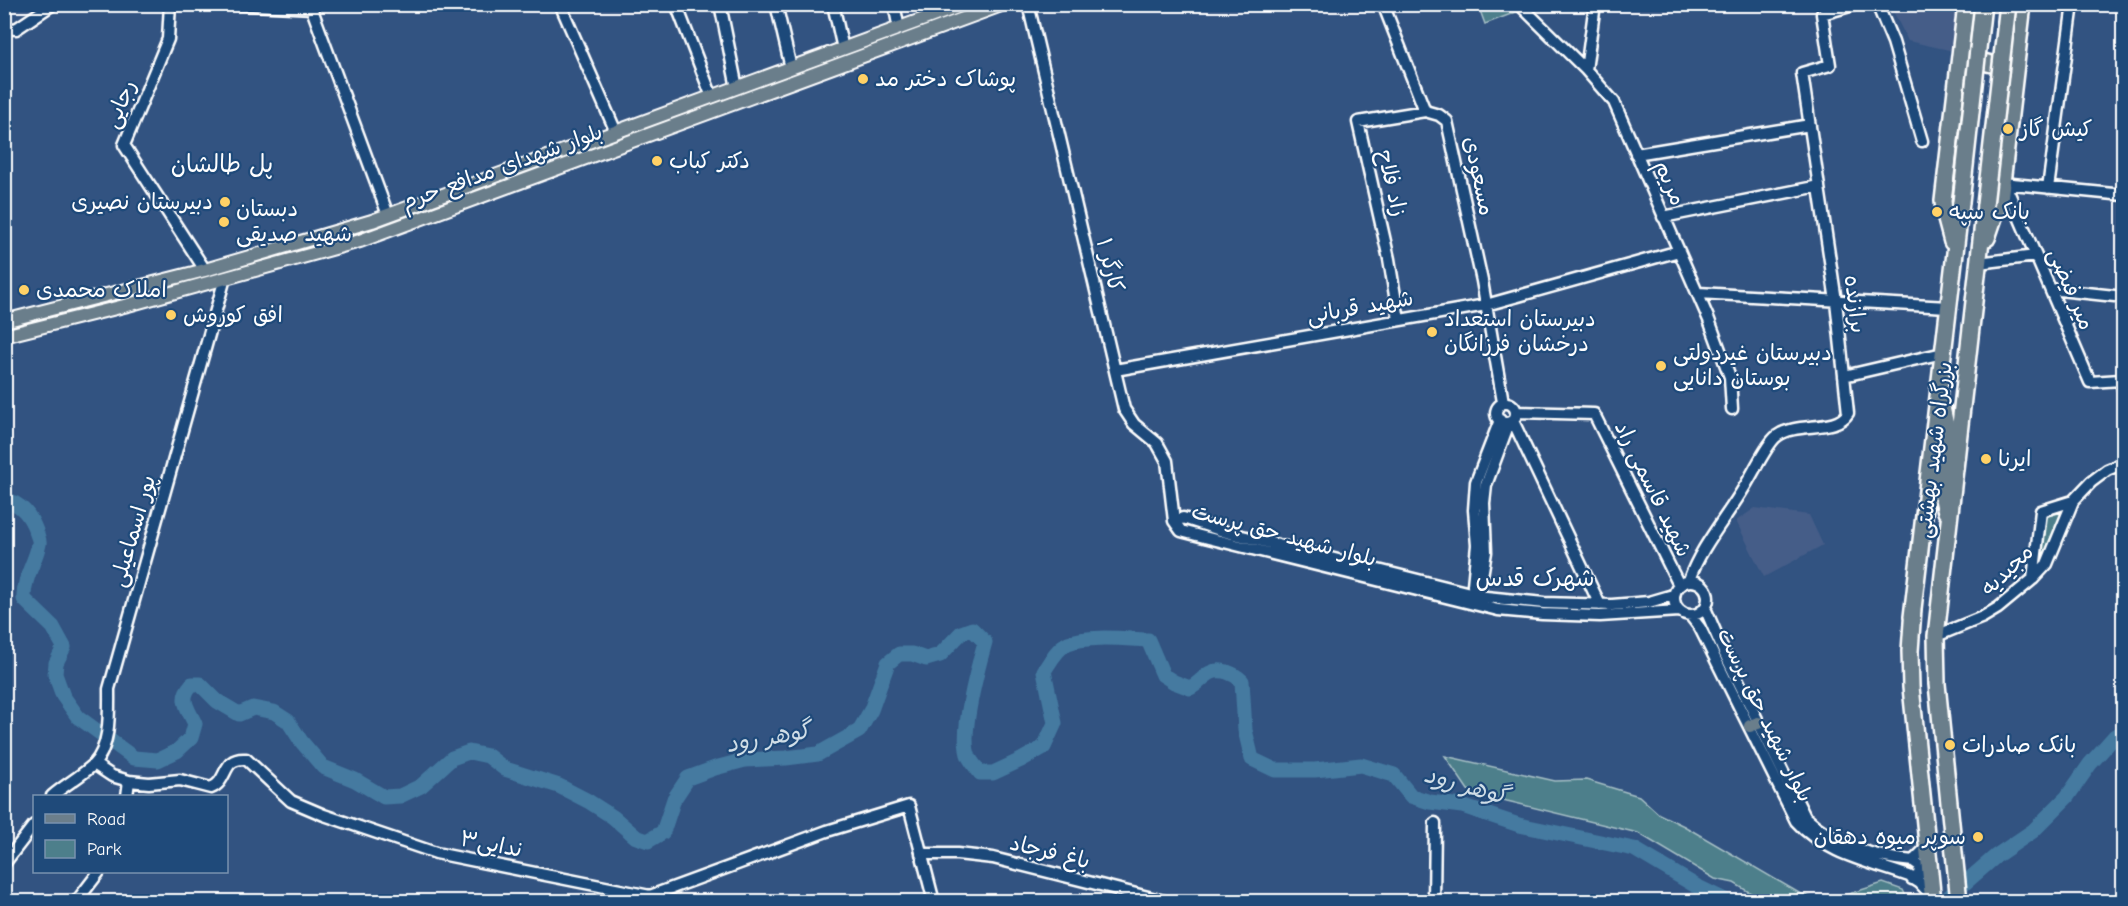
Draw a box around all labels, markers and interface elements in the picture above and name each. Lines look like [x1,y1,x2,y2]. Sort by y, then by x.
place label: پوشاک دختر مد [875,66,1016,93]
marker: پوشاک دختر مد [856,72,870,86]
street label: رجایی [98,76,143,132]
place label: كيش گاز [2018,116,2093,142]
street label: بلوار شهدای مدافع حرم [398,119,607,219]
marker: كيش گاز [2001,122,2015,136]
street label: مسعودی [1457,134,1500,218]
street label: زاد فلاح [1371,147,1412,219]
place label: دکتر کباب [669,148,750,174]
district label: پل طالشان [171,150,273,179]
marker: دکتر کباب [650,154,664,168]
street label: مریم [1646,156,1691,211]
place label: دبیرستان نصیری [71,189,213,215]
marker: دبیرستان نصیری [218,195,232,209]
place label: دبستان شهید صدیقی [236,196,352,248]
place label: بانک سپه [1949,199,2030,226]
marker: بانک سپه [1930,205,1944,219]
marker: دبستان شهید صدیقی [217,215,231,229]
street label: کارگر ۱ [1091,235,1129,295]
street label: میر فیضی [2041,244,2100,334]
street label: برازنده [1839,273,1871,335]
place label: املاک محمدی [36,277,167,303]
marker: املاک محمدی [17,283,31,297]
street label: شهید قربانی [1305,285,1415,330]
place label: افق کوروش [183,302,283,328]
place label: دبیرستان استعداد درخشان فرزانگان [1444,306,1596,357]
marker: افق کوروش [164,308,178,322]
marker: دبیرستان استعداد درخشان فرزانگان [1425,325,1439,339]
place label: دبیرستان غیردولتی بوستان دانایی [1673,340,1832,392]
marker: دبیرستان غیردولتی بوستان دانایی [1654,359,1668,373]
street label: بزرگراه شهید بهشتی [1910,360,1959,540]
street label: شهید قاسمی راد [1608,417,1697,562]
place label: ایرنا [1998,446,2031,472]
marker: ایرنا [1979,452,1993,466]
street label: پور اسماعیلی [105,472,162,590]
street label: بلوار شهید حق پرست [1188,498,1379,573]
street label: مجیدیه [1975,539,2039,601]
district label: شهرک قدس [1475,564,1595,592]
street label: بلوار شهید حق پرست [1711,624,1818,807]
water label: گوهر رود [724,715,816,758]
place label: بانک صادرات [1962,732,2076,758]
marker: بانک صادرات [1943,738,1957,752]
water label: گوهر رود [1421,760,1514,811]
legend [33,795,228,873]
text: Road [87,809,126,830]
place label: سوپر میوه دهقان [1813,824,1966,851]
street label: ندایی۳ [458,825,524,864]
street label: باغ فرجاد [1007,830,1093,876]
marker: سوپر میوه دهقان [1971,830,1985,844]
text: Park [87,839,122,860]

